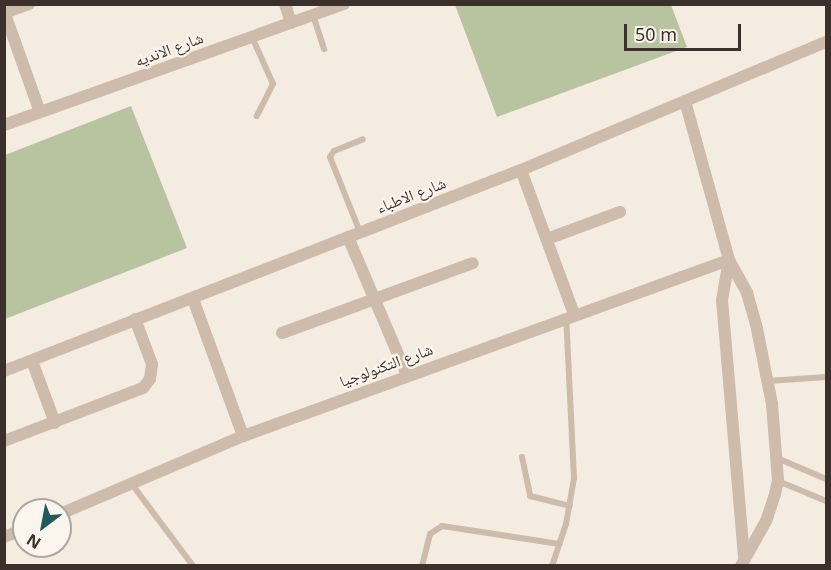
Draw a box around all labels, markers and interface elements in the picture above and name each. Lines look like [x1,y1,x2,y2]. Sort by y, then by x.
scale bar [627,12,744,50]
text: 50 m [635,22,677,46]
street label: شارع الانديه [132,28,206,70]
street label: شارع الاطباء [374,173,448,217]
street label: شارع التكنولوجيا [337,339,435,391]
north arrow [12,498,72,558]
text: N [22,529,45,554]

